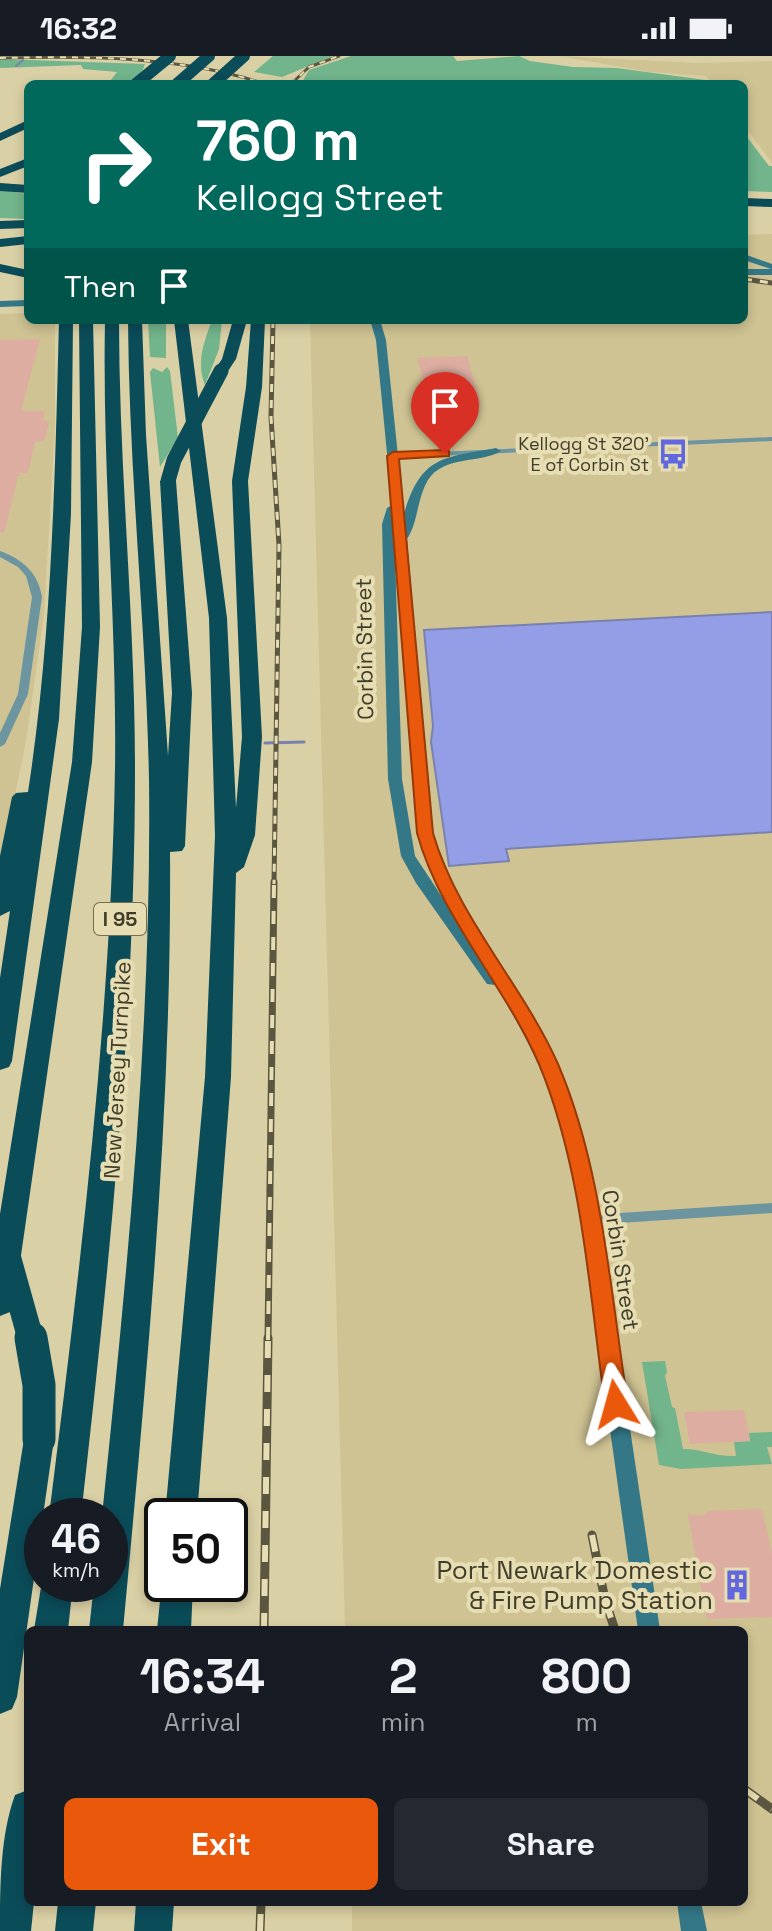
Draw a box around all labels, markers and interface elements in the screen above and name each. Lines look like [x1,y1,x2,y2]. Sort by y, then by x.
text: 16:32 [40,9,117,48]
text: 760 m [196,105,360,176]
icon: right [64,112,168,216]
text: Kellogg Street [196,175,444,221]
icon: arrive [152,264,196,308]
text: Then [64,267,136,306]
pin [411,372,479,454]
icon: arrive [423,384,467,428]
place label: Kellogg St 320' E of Corbin St [518,432,649,476]
bus stop icon: Kellogg St 320' E of Corbin St [656,437,690,471]
street label: Corbin Street [349,578,379,720]
road number: I 95 [94,903,146,935]
street label: New Jersey Turnpike [97,961,137,1179]
street label: Corbin Street [596,1188,646,1332]
position arrow [574,1362,658,1446]
speed limit sign: 50 [144,1498,248,1602]
text: 46 [51,1514,101,1565]
place label: Port Newark Domestic & Fire Pump Station [437,1553,713,1617]
text: km/h [52,1557,100,1583]
building icon: Port Newark Domestic & Fire Pump Station [720,1568,754,1602]
text: 16:34 [140,1646,265,1707]
text: 2 [389,1646,417,1707]
text: 800 [541,1646,632,1707]
text: Arrival [164,1705,241,1739]
text: min [381,1705,426,1739]
text: m [576,1705,598,1739]
button: Exit [64,1798,378,1890]
button: Share [394,1798,708,1890]

